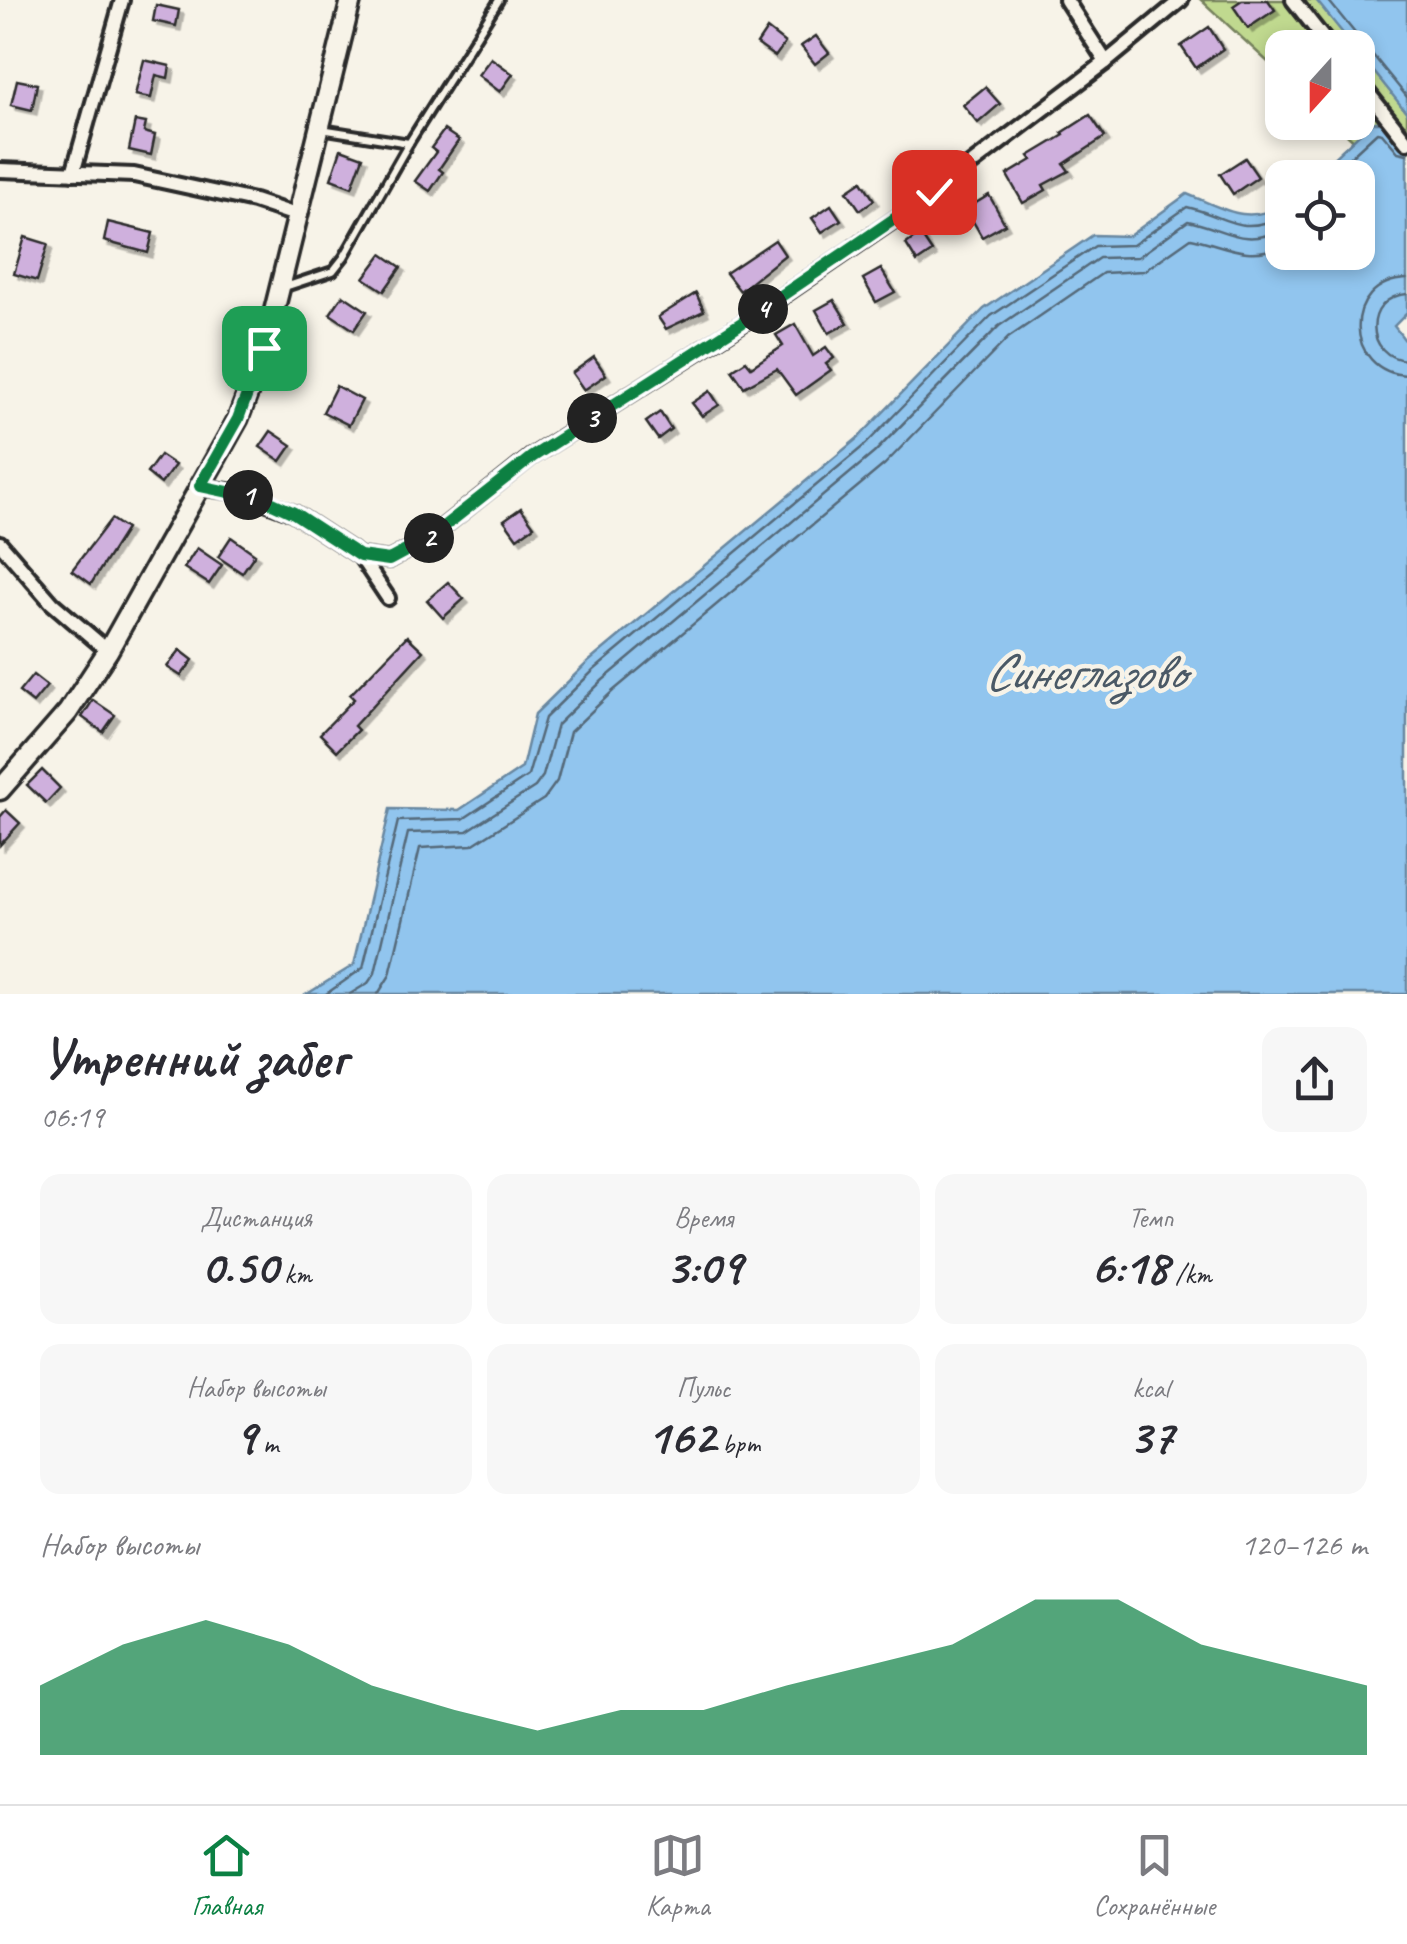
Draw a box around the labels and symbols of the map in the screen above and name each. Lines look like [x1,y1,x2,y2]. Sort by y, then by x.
north arrow [1265,30,1375,140]
pin [892,150,977,235]
pin: 4 [738,284,788,334]
pin [222,306,307,391]
pin: 3 [567,393,617,443]
pin: 1 [223,470,273,520]
pin: 2 [404,513,454,563]
water label: Синеглазово [984,639,1192,705]

